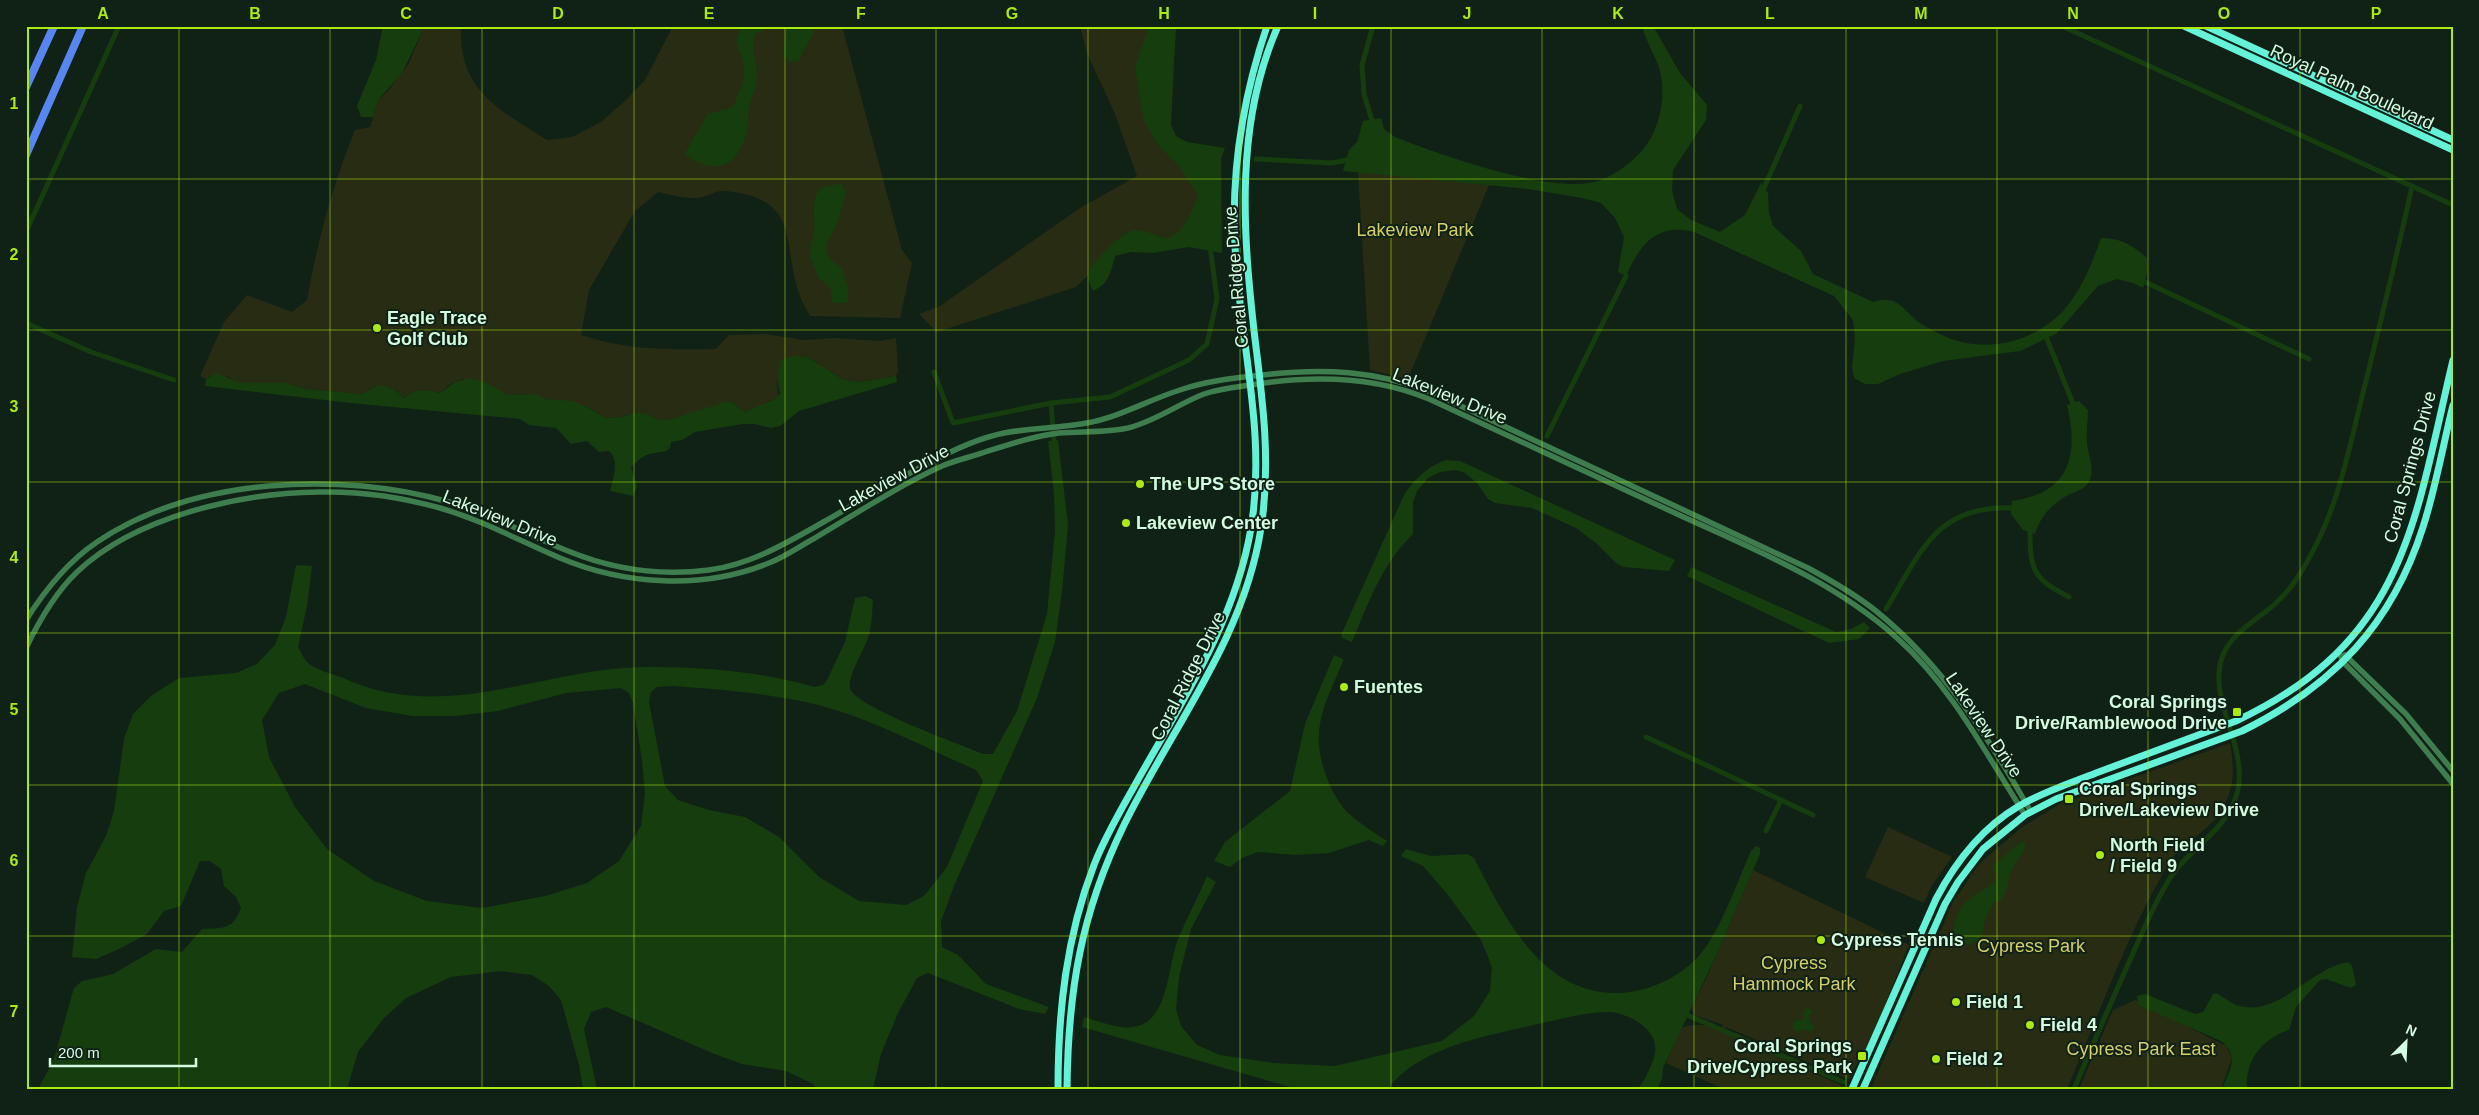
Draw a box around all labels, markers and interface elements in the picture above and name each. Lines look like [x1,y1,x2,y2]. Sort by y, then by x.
text: A [97,5,109,22]
text: B [249,5,261,22]
text: C [400,5,412,22]
text: D [552,5,564,22]
text: E [704,5,715,22]
text: F [856,5,866,22]
text: G [1006,5,1018,22]
text: H [1158,5,1170,22]
text: I [1313,5,1317,22]
text: J [1463,5,1471,22]
text: K [1612,5,1624,22]
text: L [1765,5,1775,22]
text: M [1914,5,1928,22]
text: N [2067,5,2079,22]
text: O [2218,5,2230,22]
text: P [2371,5,2382,22]
street label: Royal Palm Boulevard [2267,40,2437,134]
text: 1 [10,95,19,112]
street label: Coral Ridge Drive [1220,205,1252,349]
park label: Lakeview Park [1356,220,1475,240]
text: 2 [10,246,19,263]
place label: Eagle Trace Golf Club [387,308,487,349]
marker: Eagle Trace Golf Club [371,322,383,334]
street label: Lakeview Drive [1390,364,1510,428]
street label: Coral Springs Drive [2380,389,2440,545]
text: 3 [10,398,19,415]
street label: Lakeview Drive [835,441,953,515]
place label: The UPS Store [1150,474,1275,494]
marker: The UPS Store [1134,478,1146,490]
street label: Lakeview Drive [440,486,560,550]
place label: Lakeview Center [1136,513,1278,533]
marker: Lakeview Center [1120,517,1132,529]
text: 4 [10,549,19,566]
street label: Coral Ridge Drive [1147,608,1229,744]
street label: Lakeview Drive [1942,669,2026,781]
place label: Fuentes [1354,677,1423,697]
marker: Fuentes [1338,681,1350,693]
place label: Coral Springs Drive/Ramblewood Drive [2015,692,2227,733]
text: 5 [10,701,19,718]
marker: Coral Springs Drive/Ramblewood Drive [2231,706,2243,718]
place label: Coral Springs Drive/Lakeview Drive [2079,779,2259,820]
marker: Coral Springs Drive/Lakeview Drive [2063,793,2075,805]
place label: North Field / Field 9 [2110,835,2205,876]
marker: North Field / Field 9 [2094,849,2106,861]
text: 6 [10,852,19,869]
place label: Cypress Tennis [1831,930,1964,950]
marker: Cypress Tennis [1815,934,1827,946]
park label: Cypress Park [1977,936,2086,956]
park label: Cypress Hammock Park [1732,953,1857,994]
place label: Field 1 [1966,992,2023,1012]
marker: Field 1 [1950,996,1962,1008]
text: 7 [10,1003,19,1020]
place label: Field 4 [2040,1015,2097,1035]
north arrow [2382,1018,2432,1068]
marker: Field 4 [2024,1019,2036,1031]
text: N [2403,1021,2419,1039]
scale bar [50,1035,196,1067]
place label: Coral Springs Drive/Cypress Park [1687,1036,1853,1077]
park label: Cypress Park East [2066,1039,2216,1059]
text: 200 m [58,1044,100,1061]
place label: Field 2 [1946,1049,2003,1069]
marker: Coral Springs Drive/Cypress Park [1856,1050,1868,1062]
marker: Field 2 [1930,1053,1942,1065]

